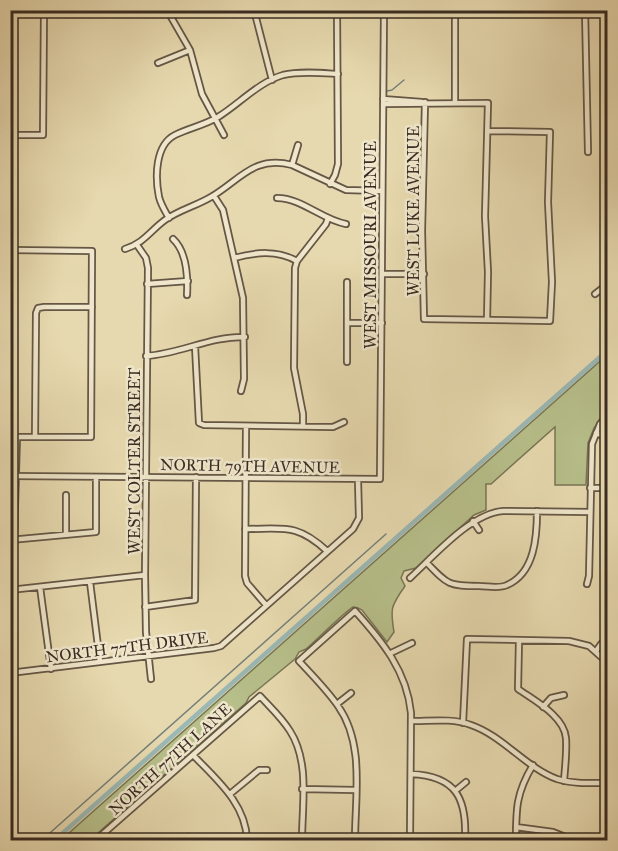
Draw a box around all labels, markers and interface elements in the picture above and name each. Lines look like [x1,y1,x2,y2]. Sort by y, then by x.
street label: WEST LUKE AVENUE [404,126,423,296]
street label: WEST MISSOURI AVENUE [361,141,380,349]
street label: WEST COLTER STREET [125,367,144,555]
street label: NORTH 79TH AVENUE [160,455,340,477]
street label: NORTH 77TH DRIVE [45,628,209,666]
street label: NORTH 77TH LANE [105,699,235,819]

